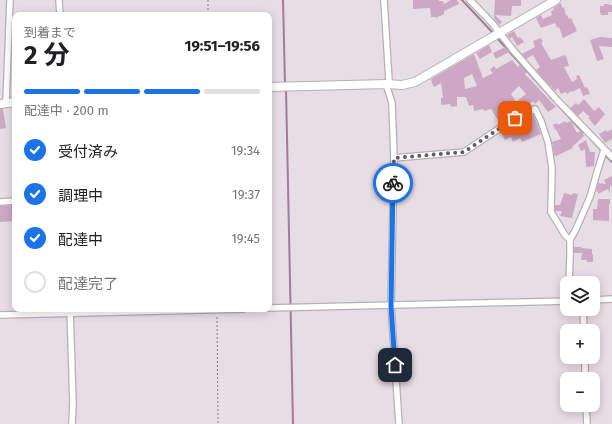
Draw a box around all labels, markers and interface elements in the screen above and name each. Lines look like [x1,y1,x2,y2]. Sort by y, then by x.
text: 到着まで [24,25,76,40]
text: 19:51–19:56 [184,37,260,55]
text: 2 分 [24,40,70,71]
pin [498,101,532,135]
text: 配達中 · 200 m [24,103,109,118]
icon: bag [504,107,526,129]
icon: check [24,139,46,161]
text: 受付済み [58,143,118,161]
text: 19:34 [231,143,260,158]
courier [373,163,413,203]
icon: bike [382,172,404,194]
icon: check [24,183,46,205]
text: 調理中 [58,187,103,205]
text: 19:37 [232,187,260,202]
icon: check [24,227,46,249]
text: 配達中 [58,231,103,249]
text: 19:45 [231,231,260,246]
text: 配達完了 [58,275,118,293]
map controls [560,276,600,412]
button: layers [560,276,600,316]
button: + [560,324,600,364]
pin [378,348,412,382]
icon: home [384,354,406,376]
button: − [560,372,600,412]

